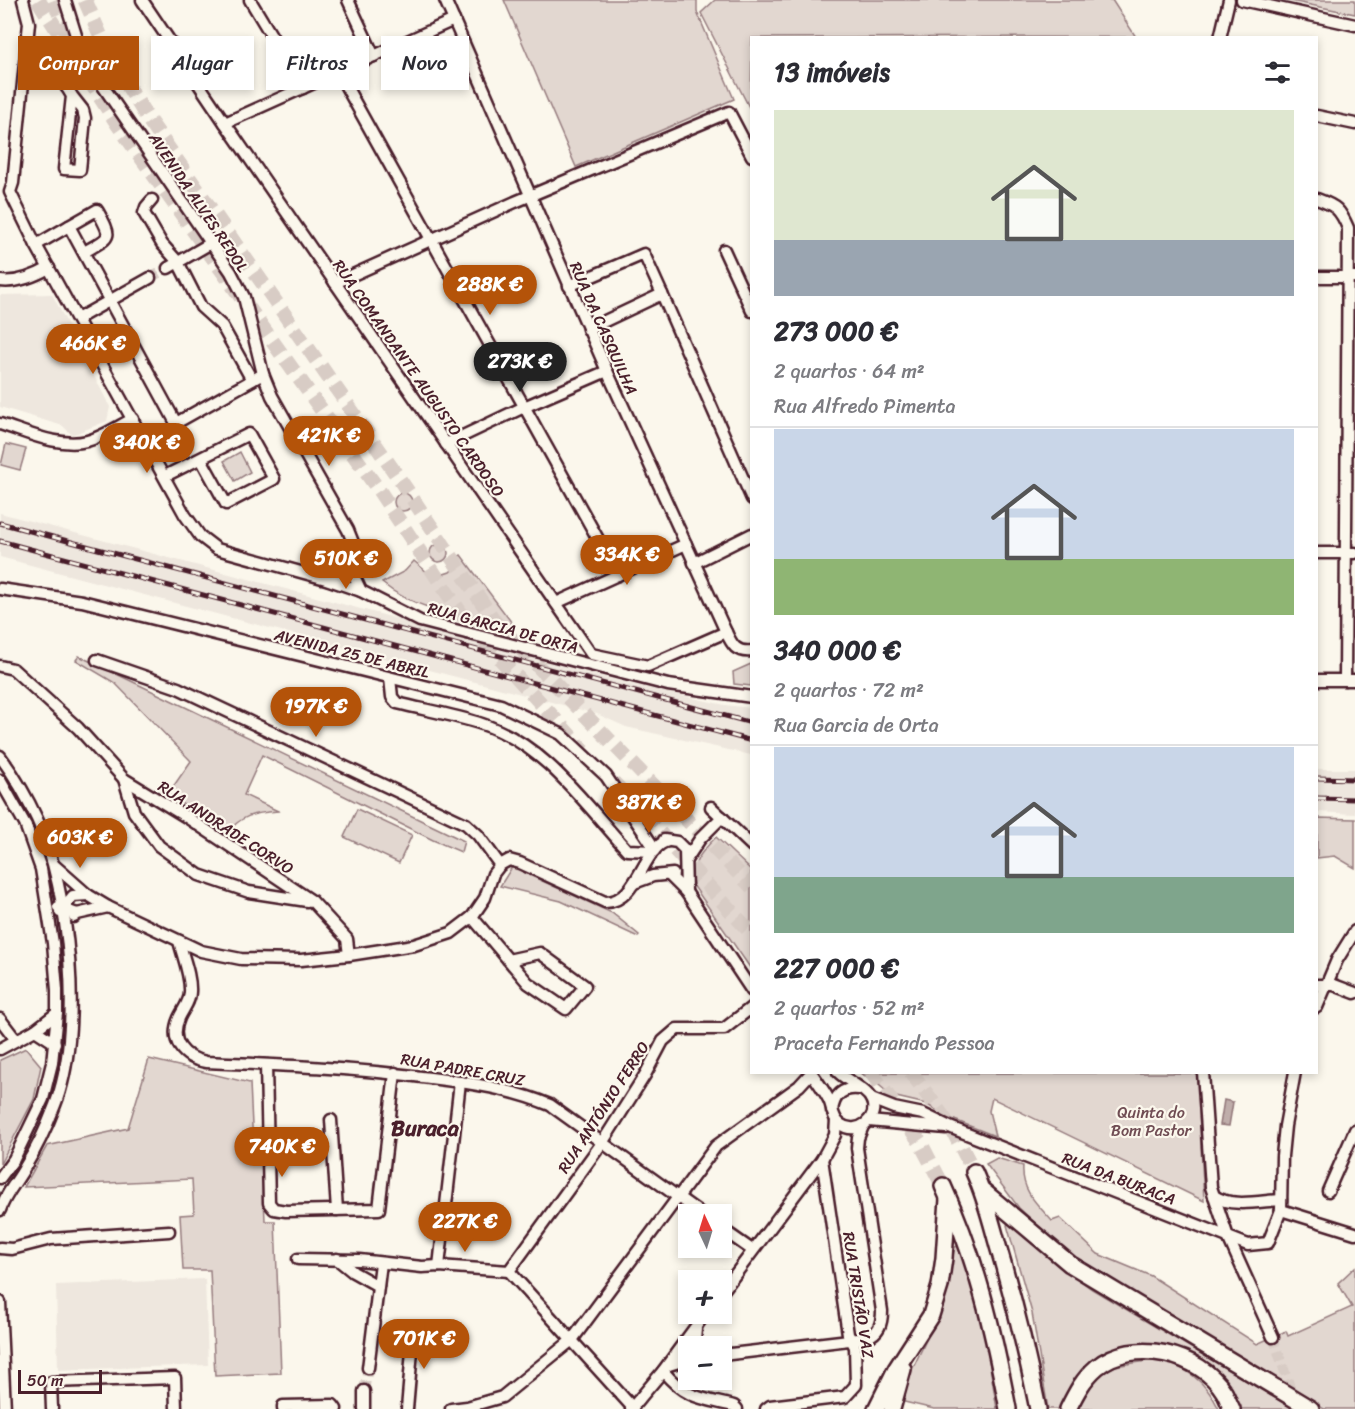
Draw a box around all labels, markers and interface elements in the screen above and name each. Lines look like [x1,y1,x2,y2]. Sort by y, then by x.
chip: Comprar [18,36,139,90]
chip: Alugar [151,36,254,90]
chip: Filtros [266,36,369,90]
chip: Novo [381,36,469,90]
text: 13 imóveis [774,49,890,95]
icon: filters [1261,56,1294,89]
street label: AVENIDA ALVES REDOL [140,125,257,279]
icon: home [980,149,1088,257]
street label: RUA COMANDANTE AUGUSTO CARDOSO [325,253,512,503]
street label: RUA DA CASQUILHA [561,257,646,400]
pin: 288K € [441,265,539,316]
text: 288K € [457,267,523,302]
text: 273 000 € [774,308,898,354]
pin: 466K € [44,324,142,375]
text: 466K € [60,326,126,361]
pin: 273K € [471,342,569,393]
text: 273K € [488,344,552,379]
text: 2 quartos · 64 m² [774,354,925,389]
text: Rua Alfredo Pimenta [774,389,956,424]
pin: 421K € [280,416,378,467]
text: 421K € [297,418,361,453]
pin: 340K € [98,423,196,474]
text: 340K € [114,425,180,460]
icon: home [980,468,1088,576]
pin: 334K € [578,535,676,586]
text: 334K € [594,537,660,572]
pin: 510K € [297,539,395,590]
text: 510K € [314,541,378,576]
street label: RUA GARCIA DE ORTA [424,593,581,662]
street label: AVENIDA 25 DE ABRIL [270,620,433,687]
text: 340 000 € [774,627,901,673]
text: 2 quartos · 72 m² [774,673,924,708]
pin: 197K € [267,687,365,738]
text: 197K € [285,689,347,724]
text: Rua Garcia de Orta [774,708,939,743]
street label: RUA ANDRADE CORVO [152,772,300,883]
pin: 387K € [600,783,698,834]
text: 387K € [616,785,682,820]
icon: home [980,786,1088,894]
pin: 603K € [31,818,129,869]
text: 603K € [47,820,113,855]
text: 227 000 € [774,945,899,991]
text: 2 quartos · 52 m² [774,991,925,1026]
text: Praceta Fernando Pessoa [774,1026,995,1061]
street label: RUA ANTÓNIO FERRO [550,1035,657,1179]
street label: RUA PADRE CRUZ [399,1044,528,1095]
park label: Quinta do Bom Pastor [1111,1098,1193,1145]
district label: Buraca [391,1109,460,1148]
pin: 740K € [233,1127,331,1178]
text: 740K € [248,1129,316,1164]
street label: RUA DA BURACA [1058,1144,1180,1213]
pin: 227K € [416,1202,514,1253]
text: 227K € [432,1204,498,1239]
north arrow [678,1204,732,1258]
map controls [678,1204,732,1390]
street label: RUA TRISTÃO VAZ [834,1230,883,1361]
button: + [678,1270,732,1324]
pin: 701K € [375,1319,473,1370]
text: 701K € [392,1321,456,1356]
button: − [678,1336,732,1390]
text: 50 m [27,1366,63,1395]
scale bar [18,1367,102,1394]

